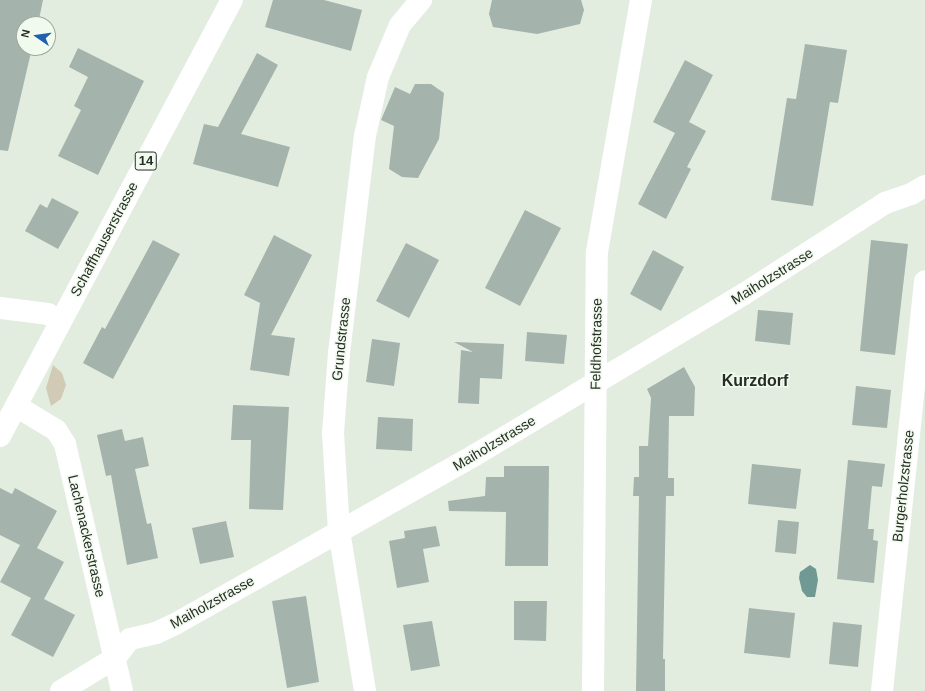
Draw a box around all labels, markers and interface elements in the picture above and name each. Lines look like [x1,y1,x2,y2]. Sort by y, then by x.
north arrow [16,16,56,56]
text: N [19,28,32,39]
road number: 14 [134,150,158,172]
street label: Schaffhauserstrasse [67,179,141,299]
street label: Maiholzstrasse [728,244,816,308]
street label: Grundstrasse [328,296,354,382]
street label: Feldhofstrasse [587,298,605,390]
district label: Kurzdorf [722,371,788,391]
street label: Maiholzstrasse [450,412,538,474]
street label: Burgerholzstrasse [889,429,917,543]
street label: Lachenackerstrasse [65,473,109,599]
street label: Maiholzstrasse [167,572,257,632]

